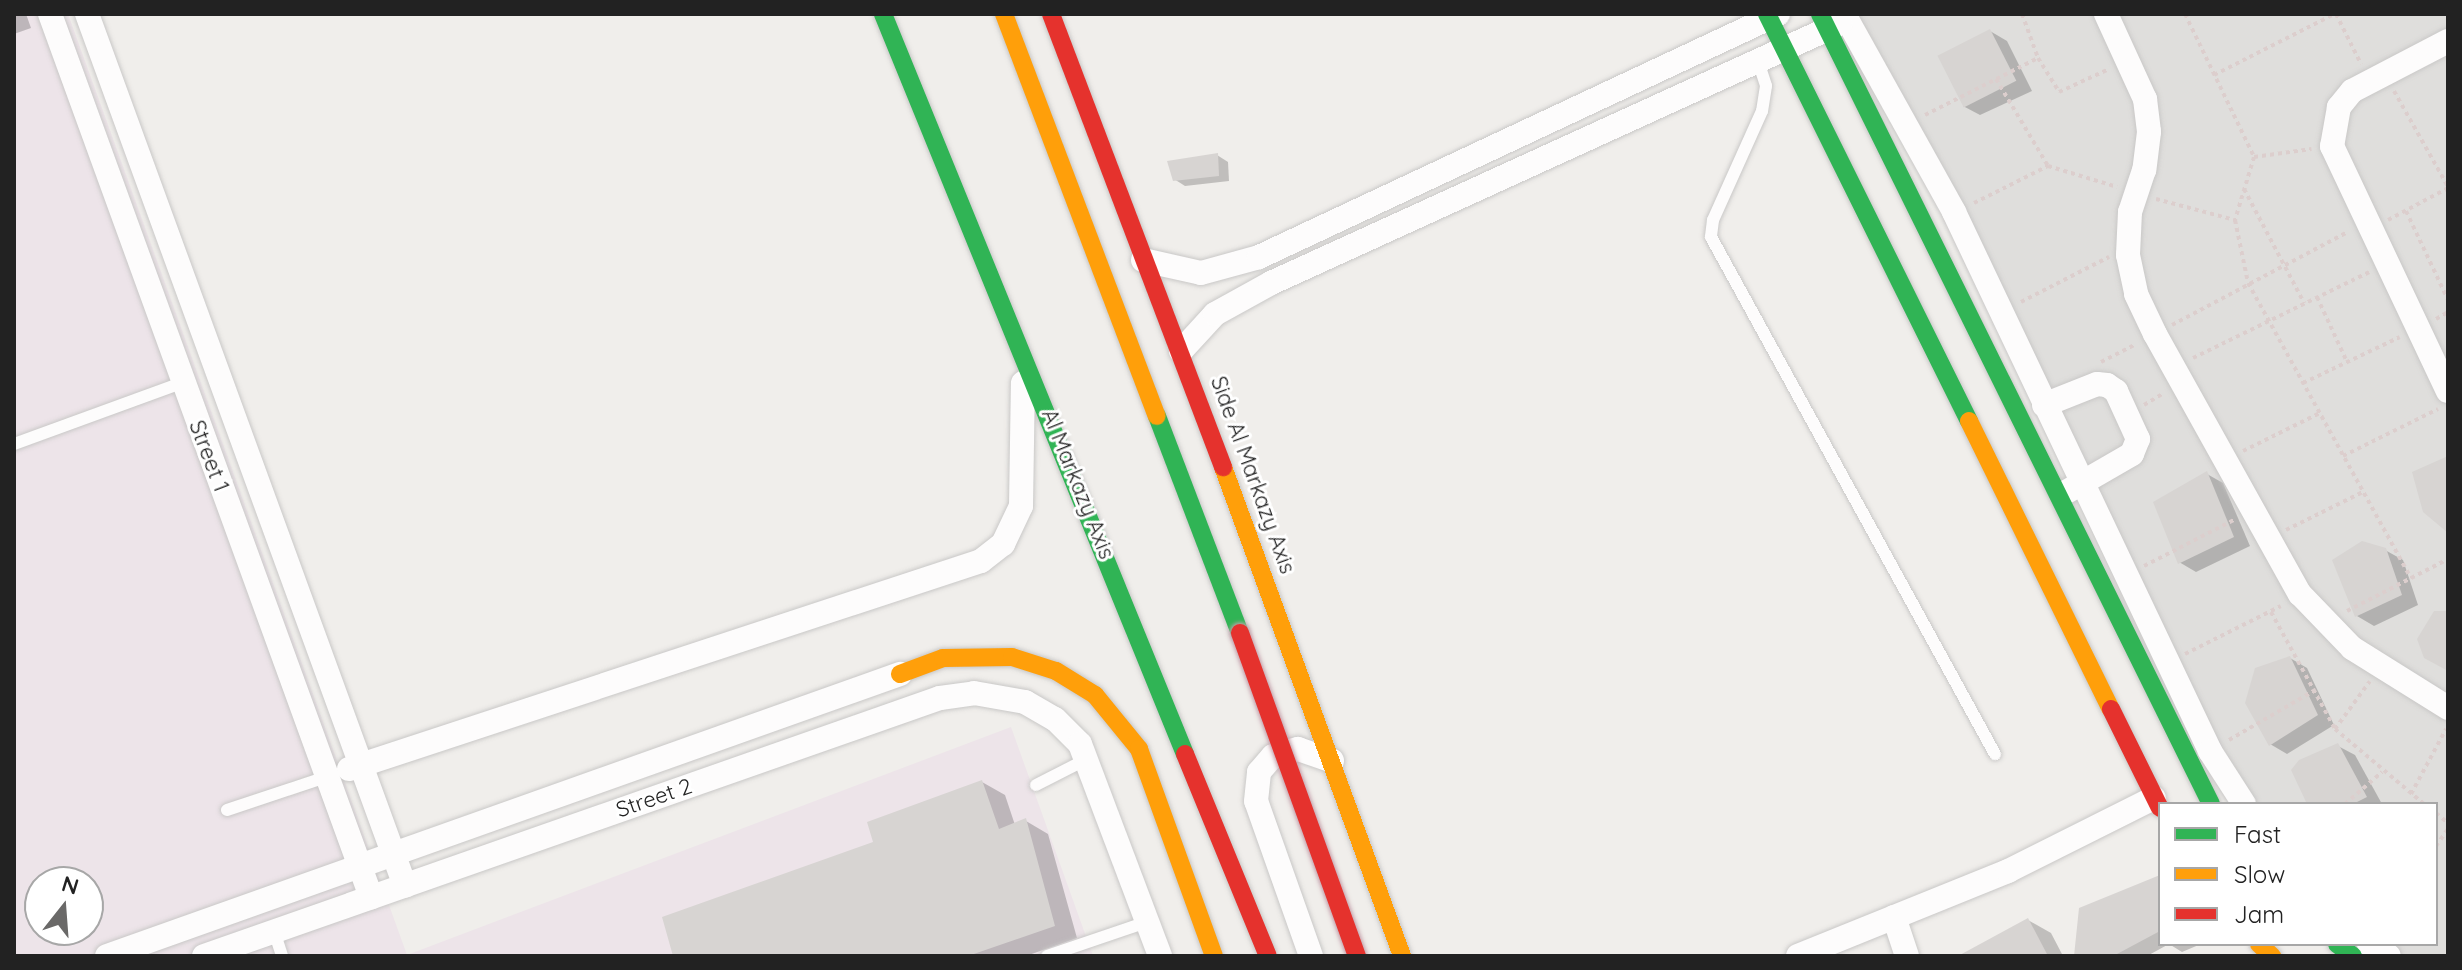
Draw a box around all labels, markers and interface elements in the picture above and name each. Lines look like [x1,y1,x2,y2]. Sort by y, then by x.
street label: Side Al Markazy Axis [1205,373,1301,577]
street label: Al Markazy Axis [1036,405,1120,563]
street label: Street 1 [183,417,235,495]
street label: Street 2 [613,773,695,823]
legend [2158,802,2438,946]
text: Fast [2234,819,2281,849]
text: Slow [2234,859,2285,889]
north arrow [24,866,104,946]
text: N [59,869,82,901]
text: Jam [2234,899,2284,929]

